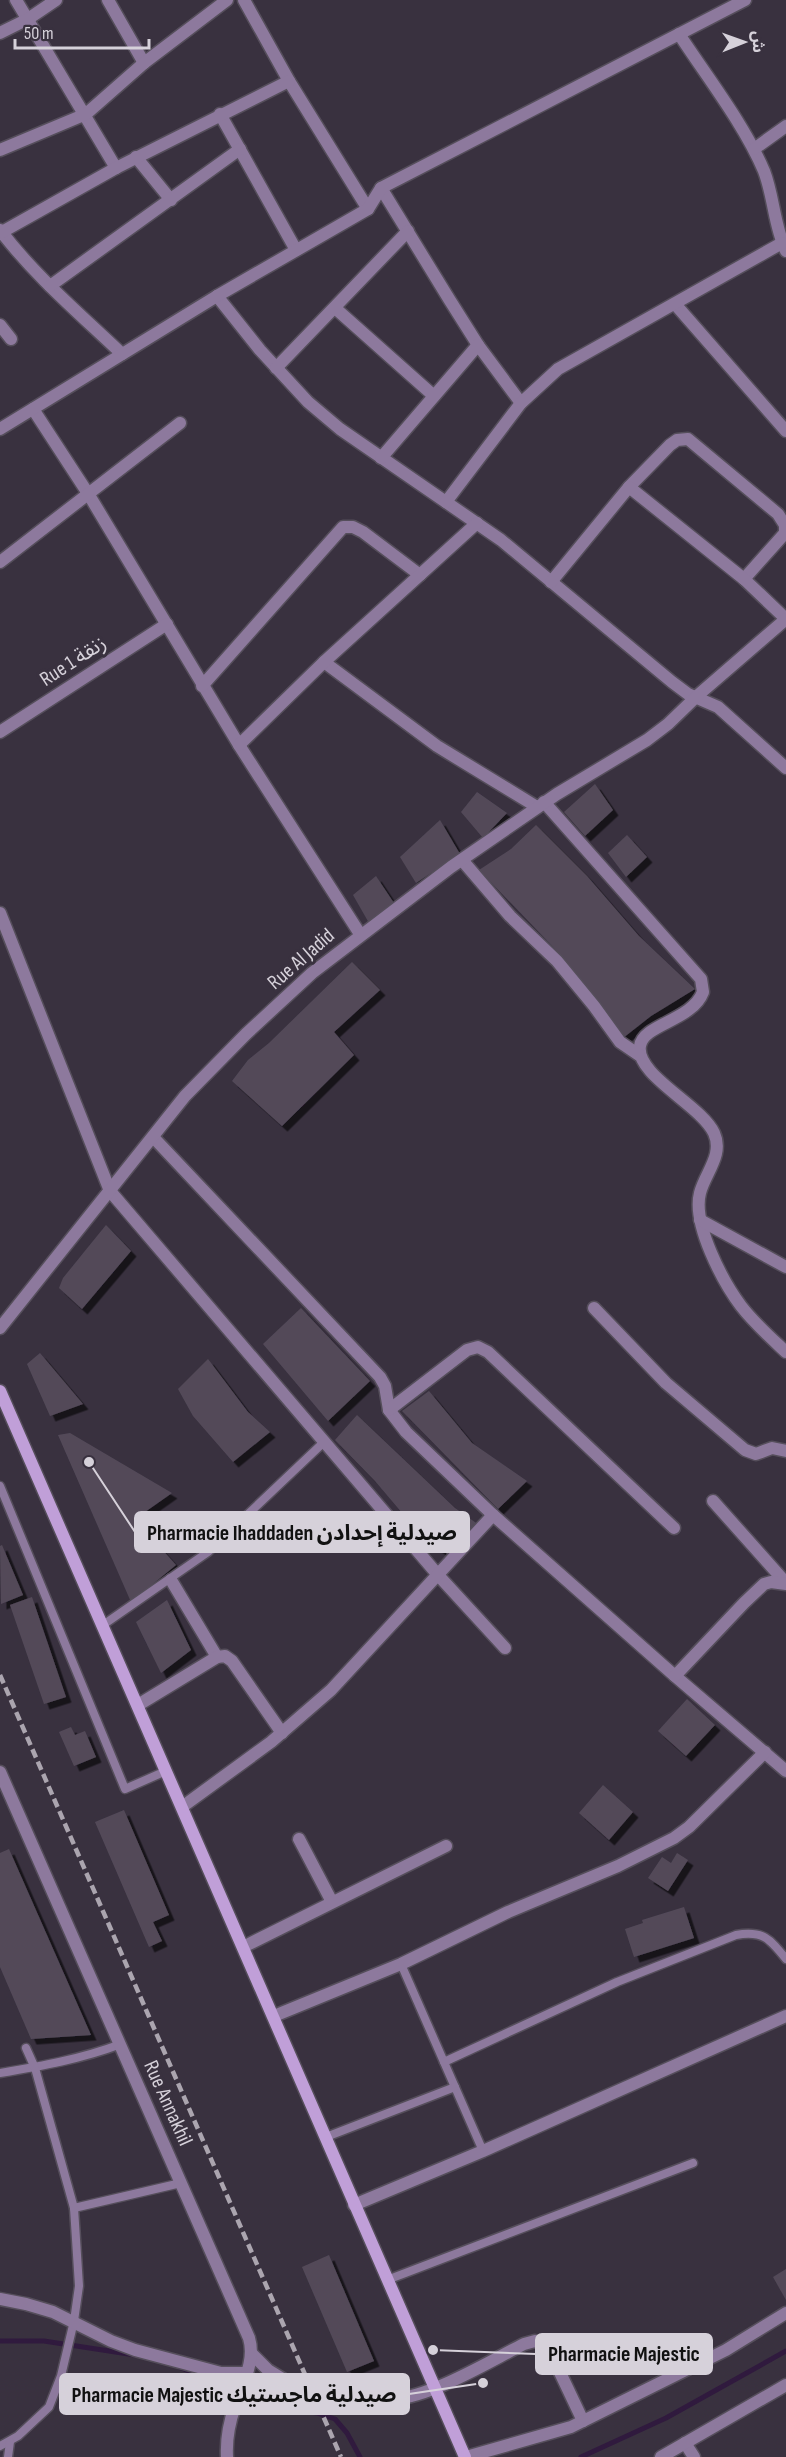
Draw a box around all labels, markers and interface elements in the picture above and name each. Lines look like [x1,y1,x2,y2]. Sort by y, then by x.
scale bar [15,12,148,50]
north arrow [714,12,774,72]
text: 50 m [24,23,54,44]
text: ش [748,31,767,53]
street label: Rue 1 زنقة [35,630,111,692]
street label: Rue Al Jadid [262,923,340,995]
callout: Pharmacie Ihaddaden صيدلية إحدادن [135,1512,469,1552]
text: Pharmacie Ihaddaden صيدلية إحدادن [147,1520,457,1548]
street label: Rue Annakhil [138,2057,198,2149]
callout: Pharmacie Majestic [536,2334,712,2374]
text: Pharmacie Majestic [548,2341,700,2368]
callout: Pharmacie Majestic صيدلية ماجستيك [60,2374,409,2414]
text: Pharmacie Majestic صيدلية ماجستيك [72,2382,396,2409]

